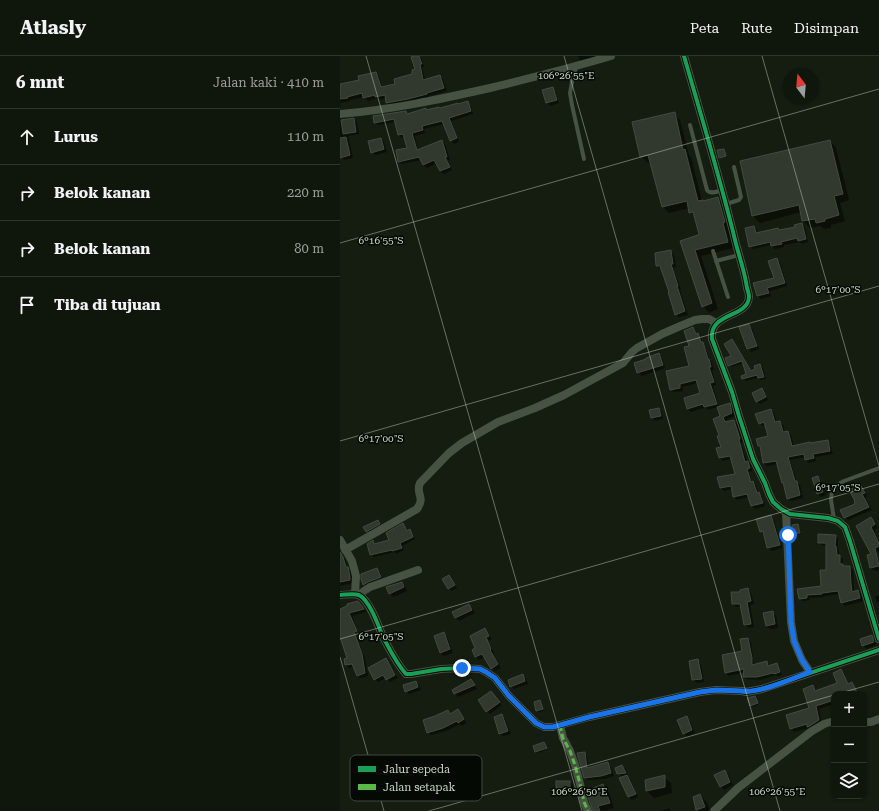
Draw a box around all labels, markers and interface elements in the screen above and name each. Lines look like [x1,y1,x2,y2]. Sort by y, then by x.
text: Atlasly [20,16,86,39]
text: Peta [690,20,719,36]
text: Rute [741,20,772,36]
text: Disimpan [794,20,859,36]
north arrow [783,68,819,104]
text: 106°26'55"E [538,70,594,81]
text: 6 mnt [16,72,65,92]
text: Jalan kaki · 410 m [213,75,324,90]
icon: ahead [16,126,38,148]
text: Lurus [54,128,98,146]
text: 110 m [287,129,324,144]
icon: right [16,182,38,204]
text: Belok kanan [54,184,150,202]
text: 220 m [287,185,324,200]
text: 6°16'55"S [358,235,404,246]
icon: right [16,238,38,260]
text: Belok kanan [54,240,150,258]
text: 80 m [294,241,324,256]
text: 6°17'00"S [815,284,861,295]
icon: arrive [16,294,38,316]
text: Tiba di tujuan [54,296,161,314]
text: 6°17'00"S [358,433,404,444]
text: 6°17'05"S [815,482,861,493]
route start [779,526,797,544]
text: 6°17'05"S [358,631,404,642]
route end [453,659,471,677]
map controls [831,691,867,799]
button: + [831,691,867,727]
button: − [831,727,867,763]
legend [350,755,482,801]
text: Jalur sepeda [383,763,450,776]
button: layers [831,763,867,799]
text: Jalan setapak [383,781,455,794]
text: 106°26'50"E [551,786,607,797]
text: 106°26'55"E [749,786,805,797]

